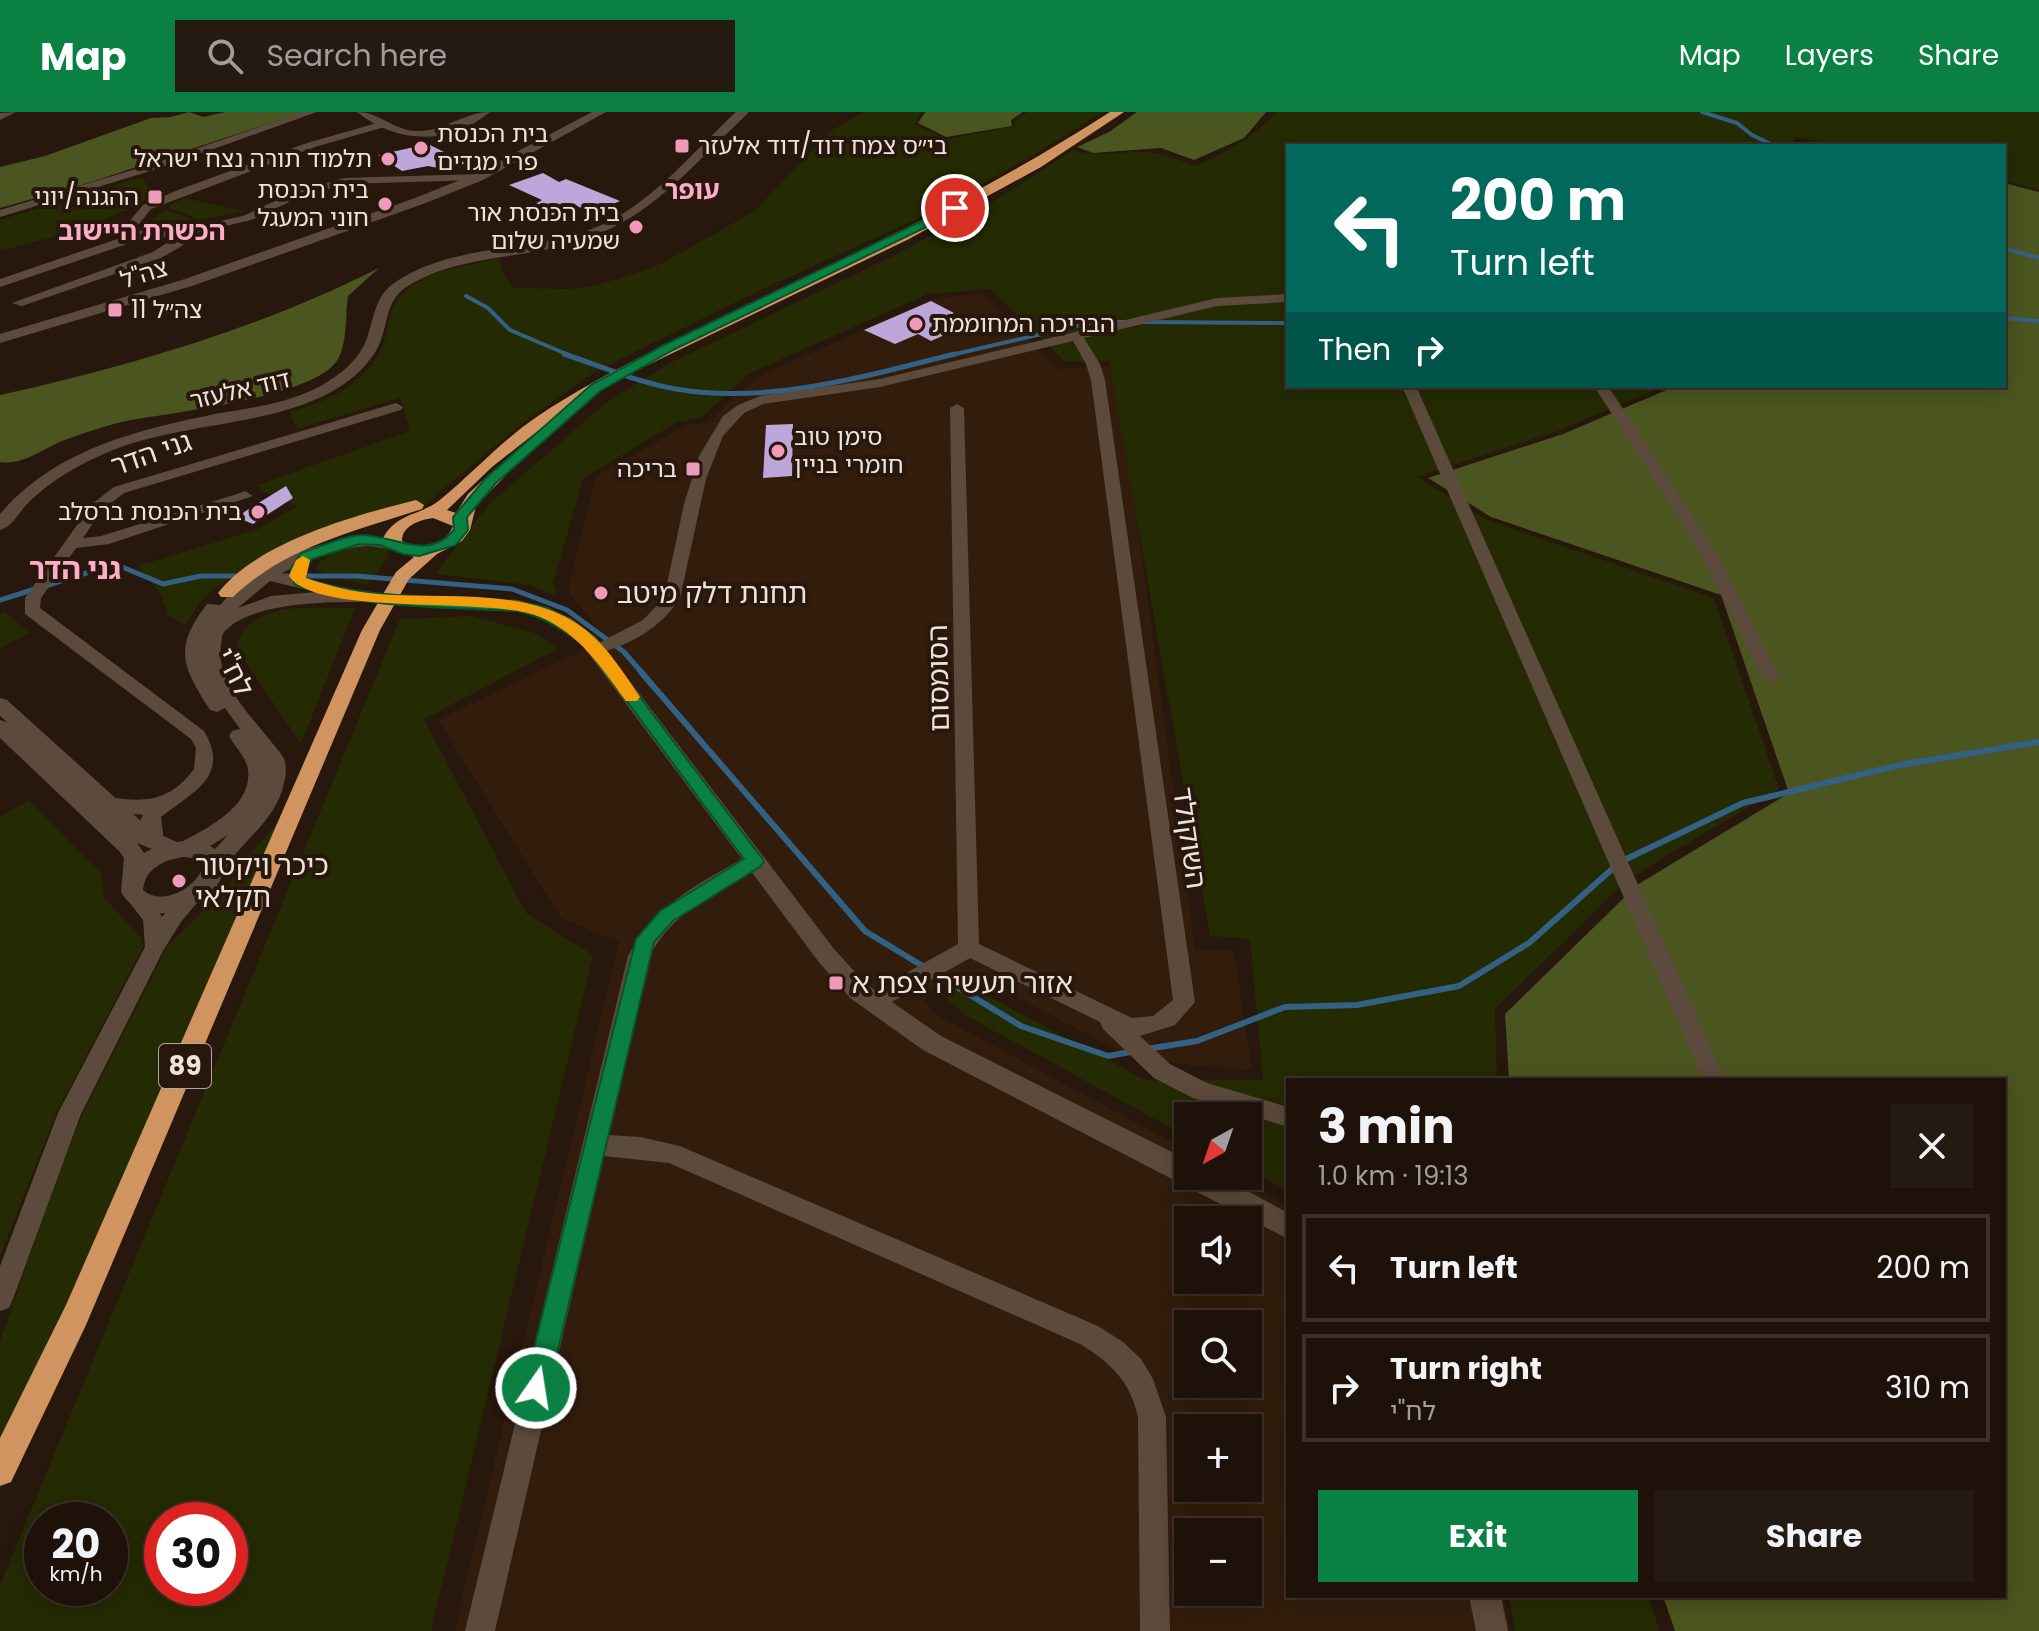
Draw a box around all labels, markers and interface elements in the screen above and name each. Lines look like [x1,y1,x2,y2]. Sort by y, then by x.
search box [175,20,735,92]
text: Map [40,30,127,83]
icon: search [203,34,247,78]
text: Search here [267,34,447,77]
text: Map [1679,36,1741,75]
text: Layers [1785,36,1874,75]
text: Share [1918,36,1999,75]
place label: בית הכנסת פרי מגדים [437,117,549,178]
place label: בי״ס צמח דוד/דוד אלעזר [698,129,947,162]
marker: בי״ס צמח דוד/דוד אלעזר [673,137,691,155]
marker: בית הכנסת פרי מגדים [412,139,430,157]
place label: תלמוד תורה נצח ישראל [134,142,372,175]
marker: תלמוד תורה נצח ישראל [379,150,397,168]
text: 200 m [1450,161,1626,240]
district label: עופר [664,172,720,208]
place label: בית הכנסת חוני המעגל [257,173,369,234]
pin [921,174,989,242]
icon: left [1318,176,1422,280]
place label: ההגנה/יוני [34,180,139,213]
icon: arrive [933,186,977,230]
marker: ההגנה/יוני [146,188,164,206]
marker: בית הכנסת חוני המעגל [376,195,394,213]
place label: בית הכנסת אור שמעיה שלום [467,196,620,257]
district label: הכשרת היישוב [58,213,226,249]
marker: בית הכנסת אור שמעיה שלום [627,218,645,236]
text: Turn left [1450,237,1595,288]
street label: צה"ל [116,251,172,296]
place label: צה״ל 11 [131,293,202,326]
marker: צה״ל 11 [106,301,124,319]
place label: הבריכה המחוממת [932,307,1115,340]
marker: הבריכה המחוממת [907,315,925,333]
text: Then [1318,328,1391,371]
icon: right [1407,328,1451,372]
street label: דוד אלעזר [187,362,293,417]
place label: סימן טוב חומרי בניין [794,420,904,481]
street label: גני הדר [106,422,197,485]
marker: סימן טוב חומרי בניין [769,442,787,460]
place label: בריכה [617,452,677,485]
marker: בריכה [684,460,702,478]
place label: בית הכנסת ברסלב [58,495,242,528]
marker: בית הכנסת ברסלב [249,503,267,521]
district label: גני הדר [29,547,121,590]
place label: תחנת דלק מיטב [617,574,807,613]
marker: תחנת דלק מיטב [592,584,610,602]
street label: הסומסום [918,624,959,732]
street label: לח"י [206,641,263,703]
street label: השוקולד [1163,785,1216,891]
place label: כיכר ויקטור חקלאי [195,846,329,917]
marker: כיכר ויקטור חקלאי [170,872,188,890]
place label: אזור תעשיה צפת א [852,964,1073,1003]
marker: אזור תעשיה צפת א [827,974,845,992]
road number: 89 [159,1044,211,1088]
text: 3 min [1318,1093,1455,1160]
north arrow [1174,1102,1262,1190]
map controls [1174,1102,1262,1606]
button: close [1890,1104,1974,1188]
text: 1.0 km · 19:13 [1318,1158,1469,1194]
button: sound [1174,1206,1262,1294]
icon: left [1322,1246,1366,1290]
text: Turn left [1390,1246,1518,1289]
text: 200 m [1876,1246,1970,1289]
button: search [1174,1310,1262,1398]
position arrow [494,1346,578,1430]
text: Turn right [1390,1347,1542,1390]
icon: right [1322,1366,1366,1410]
text: 310 m [1885,1366,1970,1409]
text: לח"י [1390,1393,1436,1429]
button: + [1174,1414,1262,1502]
button: Exit [1318,1490,1638,1582]
button: Share [1654,1490,1974,1582]
speed limit sign: 30 [144,1502,248,1606]
text: 20 [52,1516,100,1572]
button: − [1174,1518,1262,1606]
text: km/h [49,1560,103,1588]

